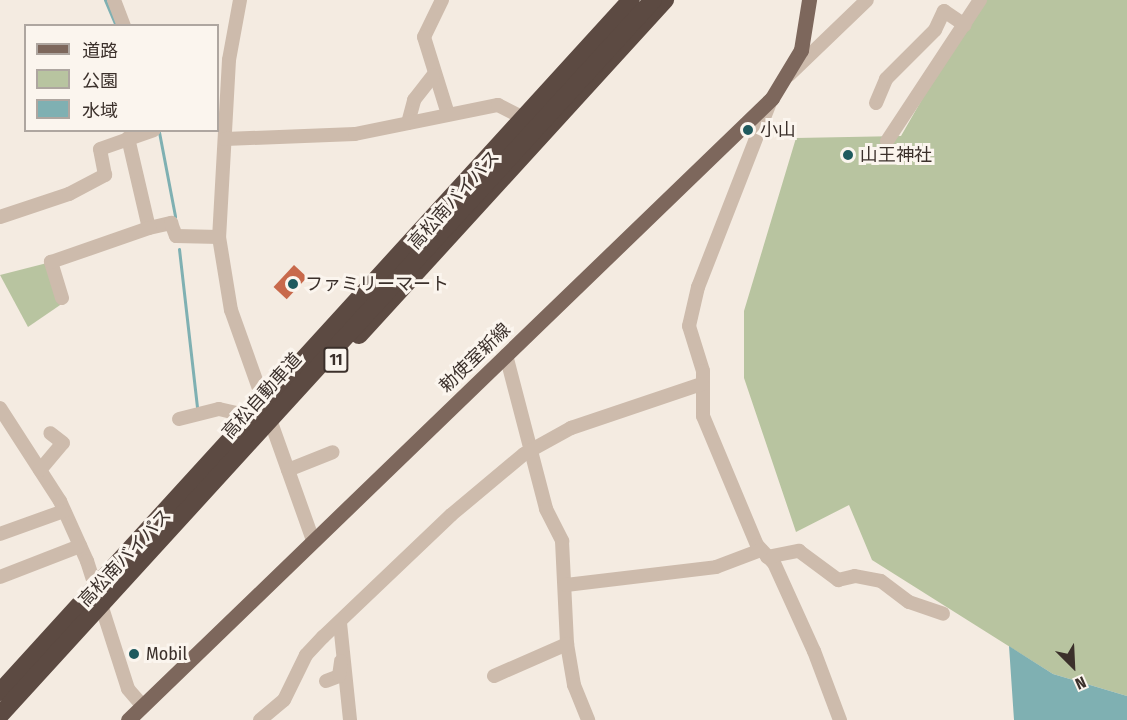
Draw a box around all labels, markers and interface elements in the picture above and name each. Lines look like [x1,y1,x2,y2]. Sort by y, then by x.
legend [24,24,219,132]
text: 道路 [82,40,118,62]
text: 公園 [82,70,118,92]
text: 水域 [82,100,118,122]
place label: 小山 [760,119,796,141]
marker: 小山 [741,123,755,137]
place label: 山王神社 [860,144,932,166]
street label: 高松南バイパス [404,146,504,254]
marker: 山王神社 [841,148,855,162]
place label: ファミリーマート [305,273,449,295]
marker: ファミリーマート [286,277,300,291]
street label: 勅使室新線 [435,319,515,397]
road number: 11 [322,347,350,373]
street label: 高松自動車道 [218,349,306,443]
street label: 高松南バイパス [74,505,176,611]
north arrow [1043,636,1103,696]
place label: Mobil [146,643,187,665]
marker: Mobil [127,647,141,661]
text: N [1072,672,1089,694]

